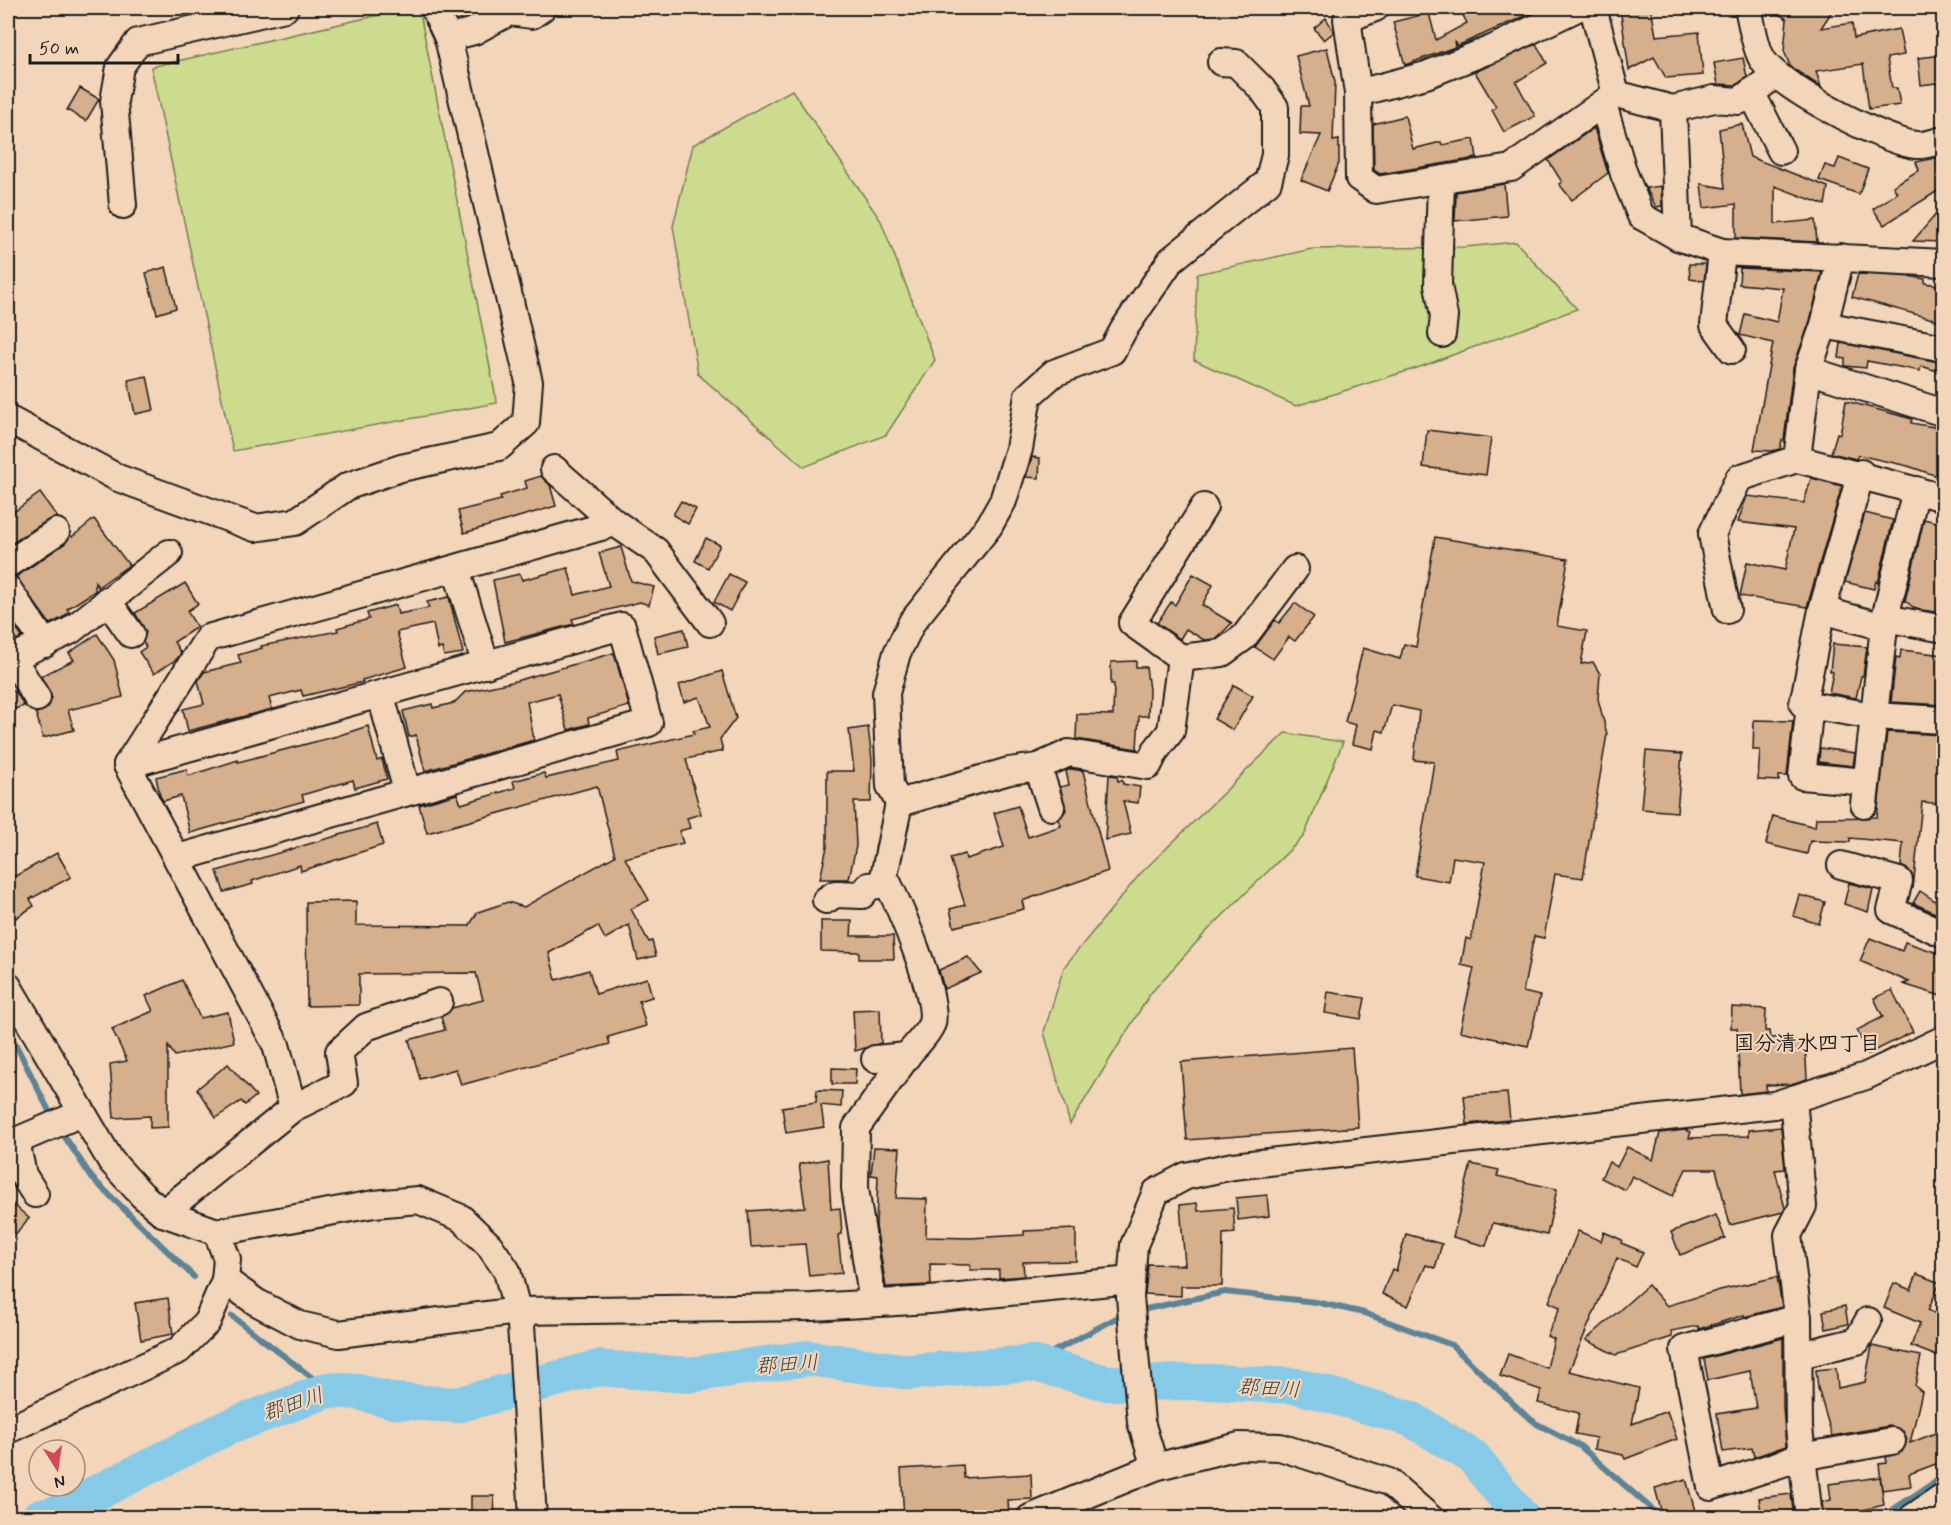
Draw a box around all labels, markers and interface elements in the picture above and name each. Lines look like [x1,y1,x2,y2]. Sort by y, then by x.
scale bar [30,27,178,65]
text: 50 m [39,37,79,61]
district label: 国分清水四丁目 [1734,1030,1881,1058]
water label: 郡田川 [755,1349,819,1381]
water label: 郡田川 [1237,1373,1301,1405]
water label: 郡田川 [259,1381,328,1428]
north arrow [27,1438,87,1498]
text: N [52,1470,67,1493]

